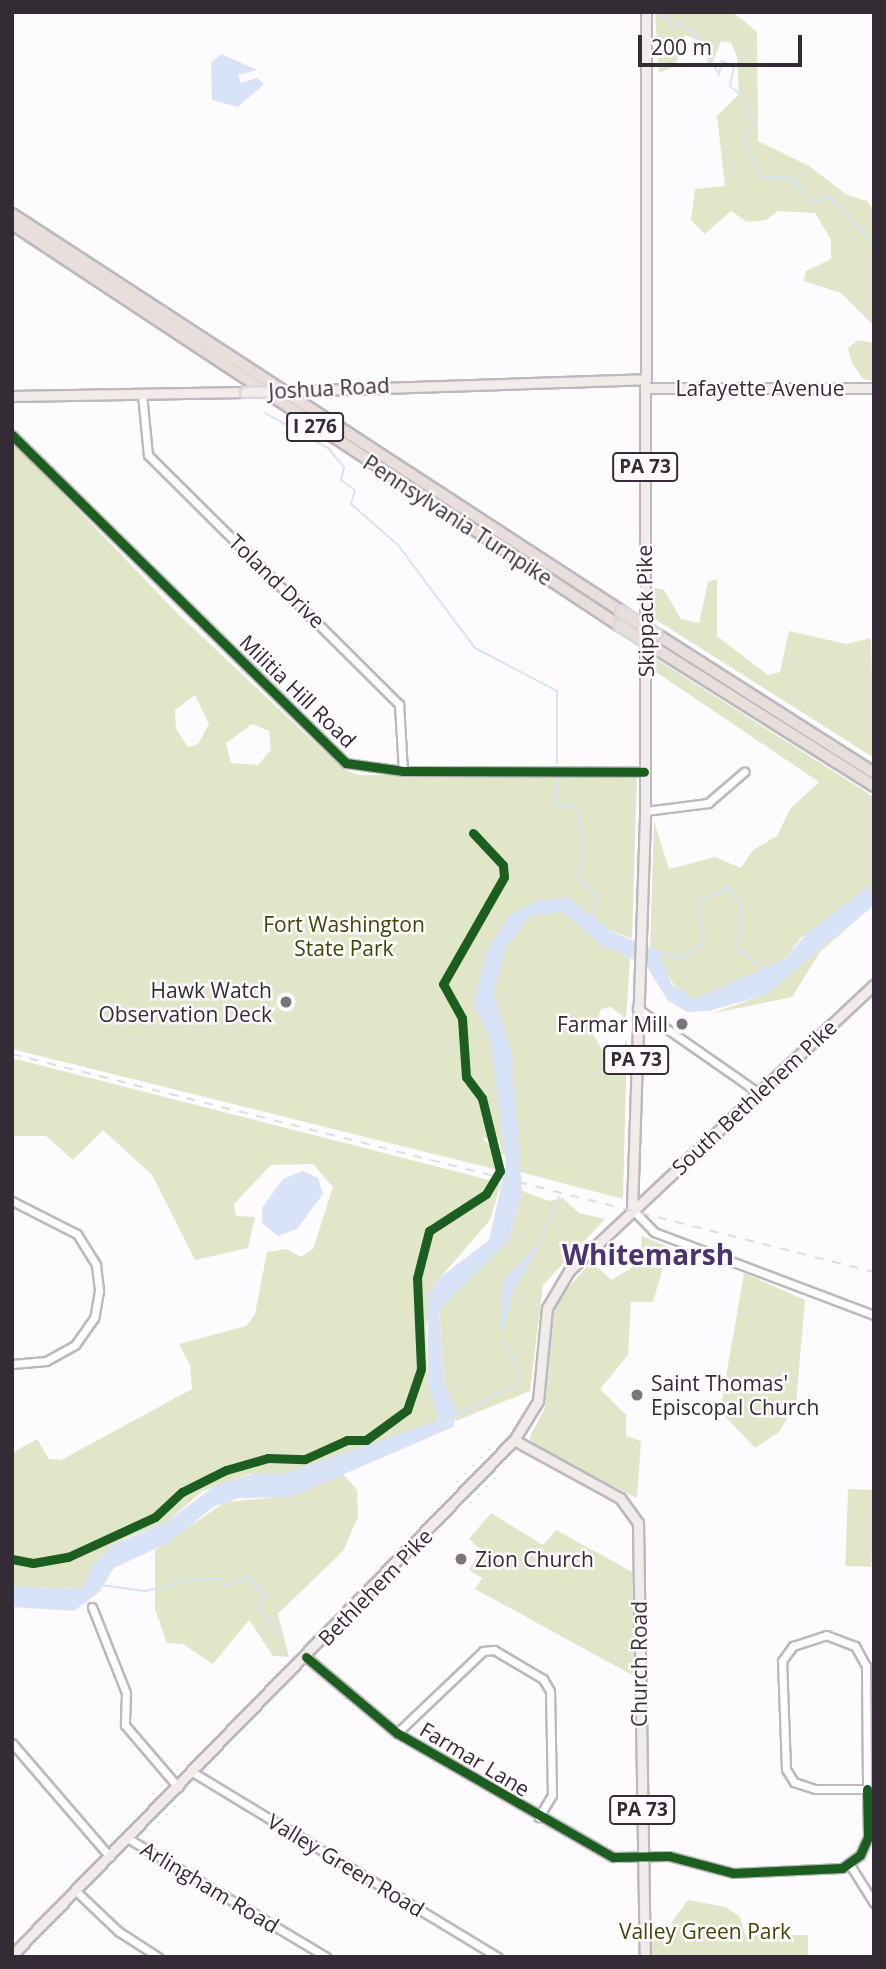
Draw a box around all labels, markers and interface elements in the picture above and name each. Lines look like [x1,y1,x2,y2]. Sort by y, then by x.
scale bar [641,21,806,65]
text: 200 m [651,33,712,61]
street label: Joshua Road [268,372,390,404]
street label: Lafayette Avenue [675,375,845,401]
road number: I 276 [285,412,345,442]
street label: Pennsylvania Turnpike [359,449,557,591]
road number: PA 73 [612,452,678,482]
street label: Toland Drive [224,529,330,633]
street label: Skippack Pike [631,545,659,677]
street label: Militia Hill Road [235,629,361,753]
park label: Fort Washington State Park [263,911,425,961]
place label: Hawk Watch Observation Deck [98,977,272,1027]
marker: Hawk Watch Observation Deck [278,994,294,1010]
place label: Farmar Mill [557,1011,668,1037]
street label: South Bethlehem Pike [666,1014,842,1180]
marker: Farmar Mill [674,1016,690,1032]
road number: PA 73 [603,1044,669,1076]
district label: Whitemarsh [562,1237,734,1271]
place label: Saint Thomas' Episcopal Church [651,1370,819,1420]
marker: Saint Thomas' Episcopal Church [629,1387,645,1403]
street label: Bethlehem Pike [313,1523,437,1651]
place label: Zion Church [475,1546,594,1572]
marker: Zion Church [453,1551,469,1567]
street label: Church Road [626,1601,652,1727]
street label: Farmar Lane [416,1716,534,1802]
road number: PA 73 [609,1794,675,1826]
street label: Valley Green Road [263,1808,429,1922]
street label: Arlingham Road [137,1836,283,1938]
park label: Valley Green Park [619,1918,791,1944]

